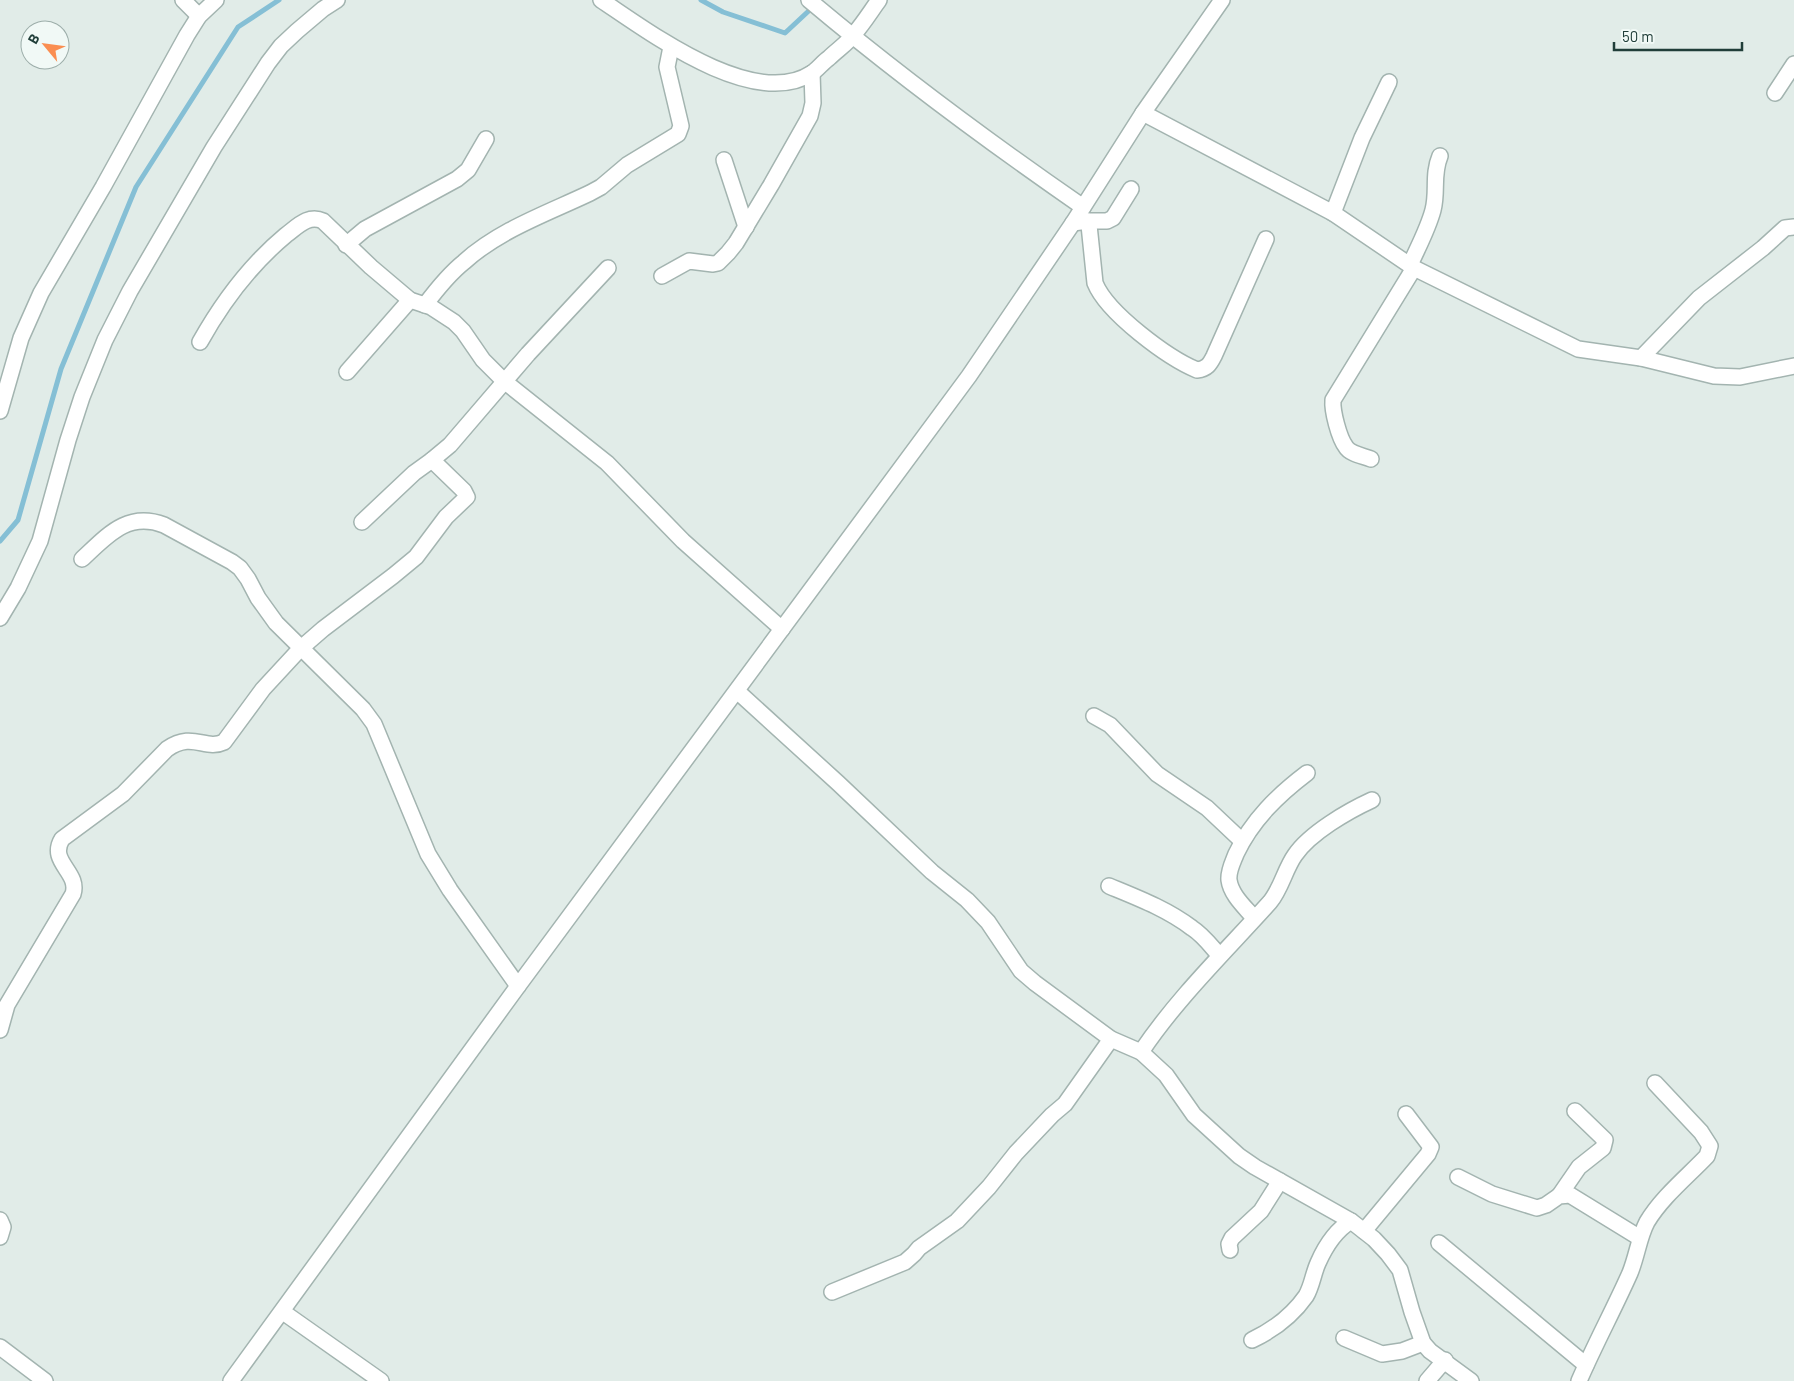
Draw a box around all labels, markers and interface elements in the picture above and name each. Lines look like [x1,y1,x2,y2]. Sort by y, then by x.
north arrow [20,20,70,70]
scale bar [1614,20,1742,52]
text: 50 m [1622,27,1654,45]
text: B [24,31,43,46]

